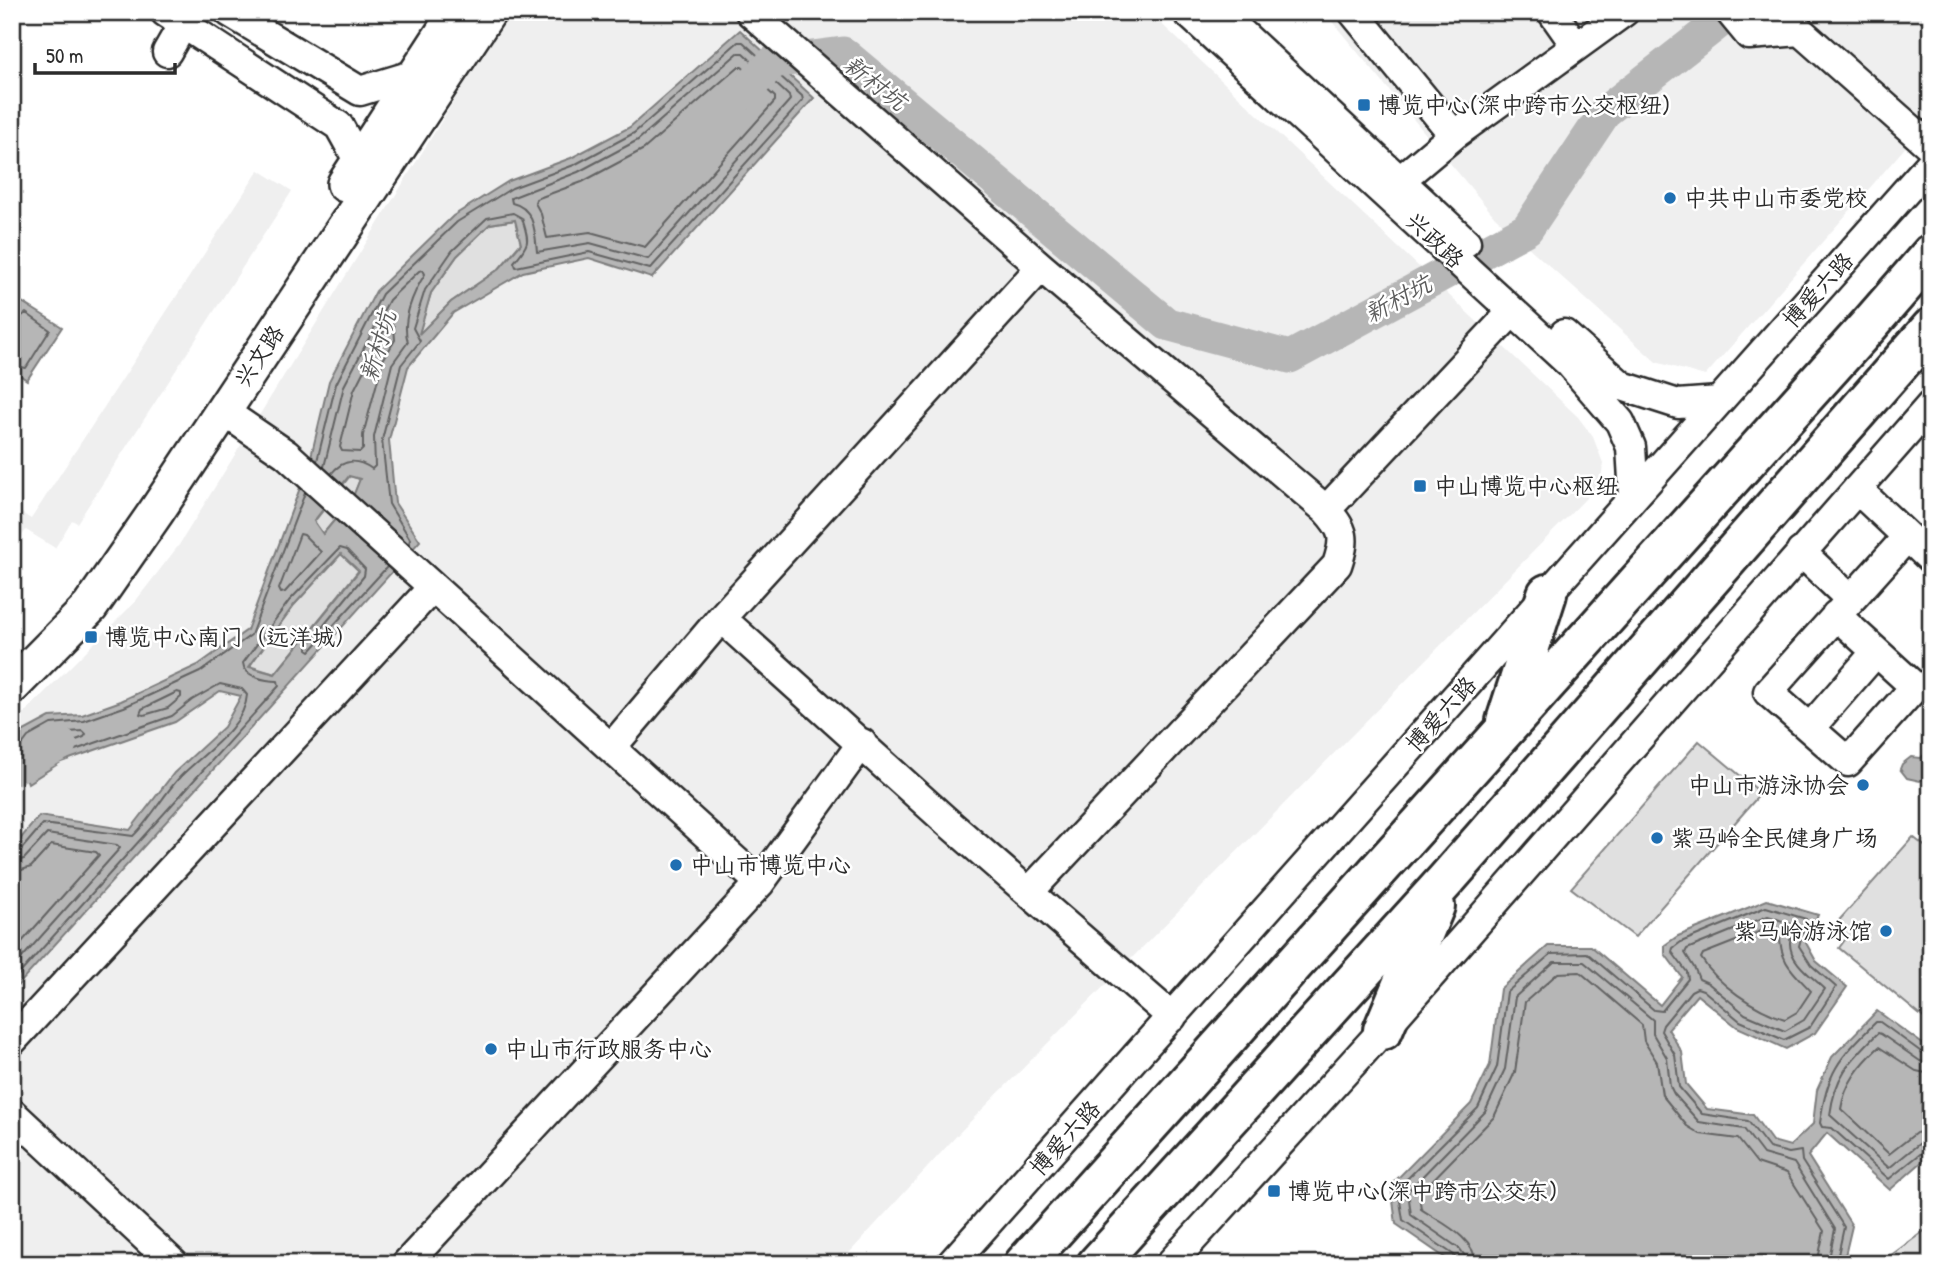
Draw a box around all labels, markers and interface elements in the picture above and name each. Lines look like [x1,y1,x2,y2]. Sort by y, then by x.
scale bar [35,32,175,76]
text: 50 m [46,41,83,70]
water label: 新村坑 [837,47,916,119]
place label: 博览中心(深中跨市公交枢纽) [1378,89,1670,120]
marker: 博览中心(深中跨市公交枢纽) [1356,97,1372,113]
place label: 中共中山市委党校 [1684,182,1868,213]
marker: 中共中山市委党校 [1662,190,1678,206]
street label: 兴政路 [1400,205,1471,274]
street label: 博爱六路 [1775,245,1860,334]
water label: 新村坑 [1358,266,1439,329]
water label: 新村坑 [351,304,404,385]
street label: 兴文路 [226,318,291,393]
place label: 中山博览中心枢纽 [1434,470,1618,501]
marker: 中山博览中心枢纽 [1412,478,1428,494]
place label: 博览中心南门（远洋城） [105,621,358,652]
marker: 博览中心南门（远洋城） [83,629,99,645]
street label: 博爱六路 [1398,669,1483,758]
place label: 中山市游泳协会 [1688,769,1849,800]
marker: 中山市游泳协会 [1855,777,1871,793]
place label: 紫马岭全民健身广场 [1671,822,1878,853]
marker: 紫马岭全民健身广场 [1649,830,1665,846]
place label: 中山市博览中心 [690,849,851,880]
marker: 中山市博览中心 [668,857,684,873]
place label: 紫马岭游泳馆 [1734,915,1872,946]
marker: 紫马岭游泳馆 [1878,923,1894,939]
place label: 中山市行政服务中心 [505,1033,712,1064]
marker: 中山市行政服务中心 [483,1041,499,1057]
street label: 博爱六路 [1022,1093,1107,1182]
place label: 博览中心(深中跨市公交东) [1288,1175,1557,1206]
marker: 博览中心(深中跨市公交东) [1266,1183,1282,1199]

